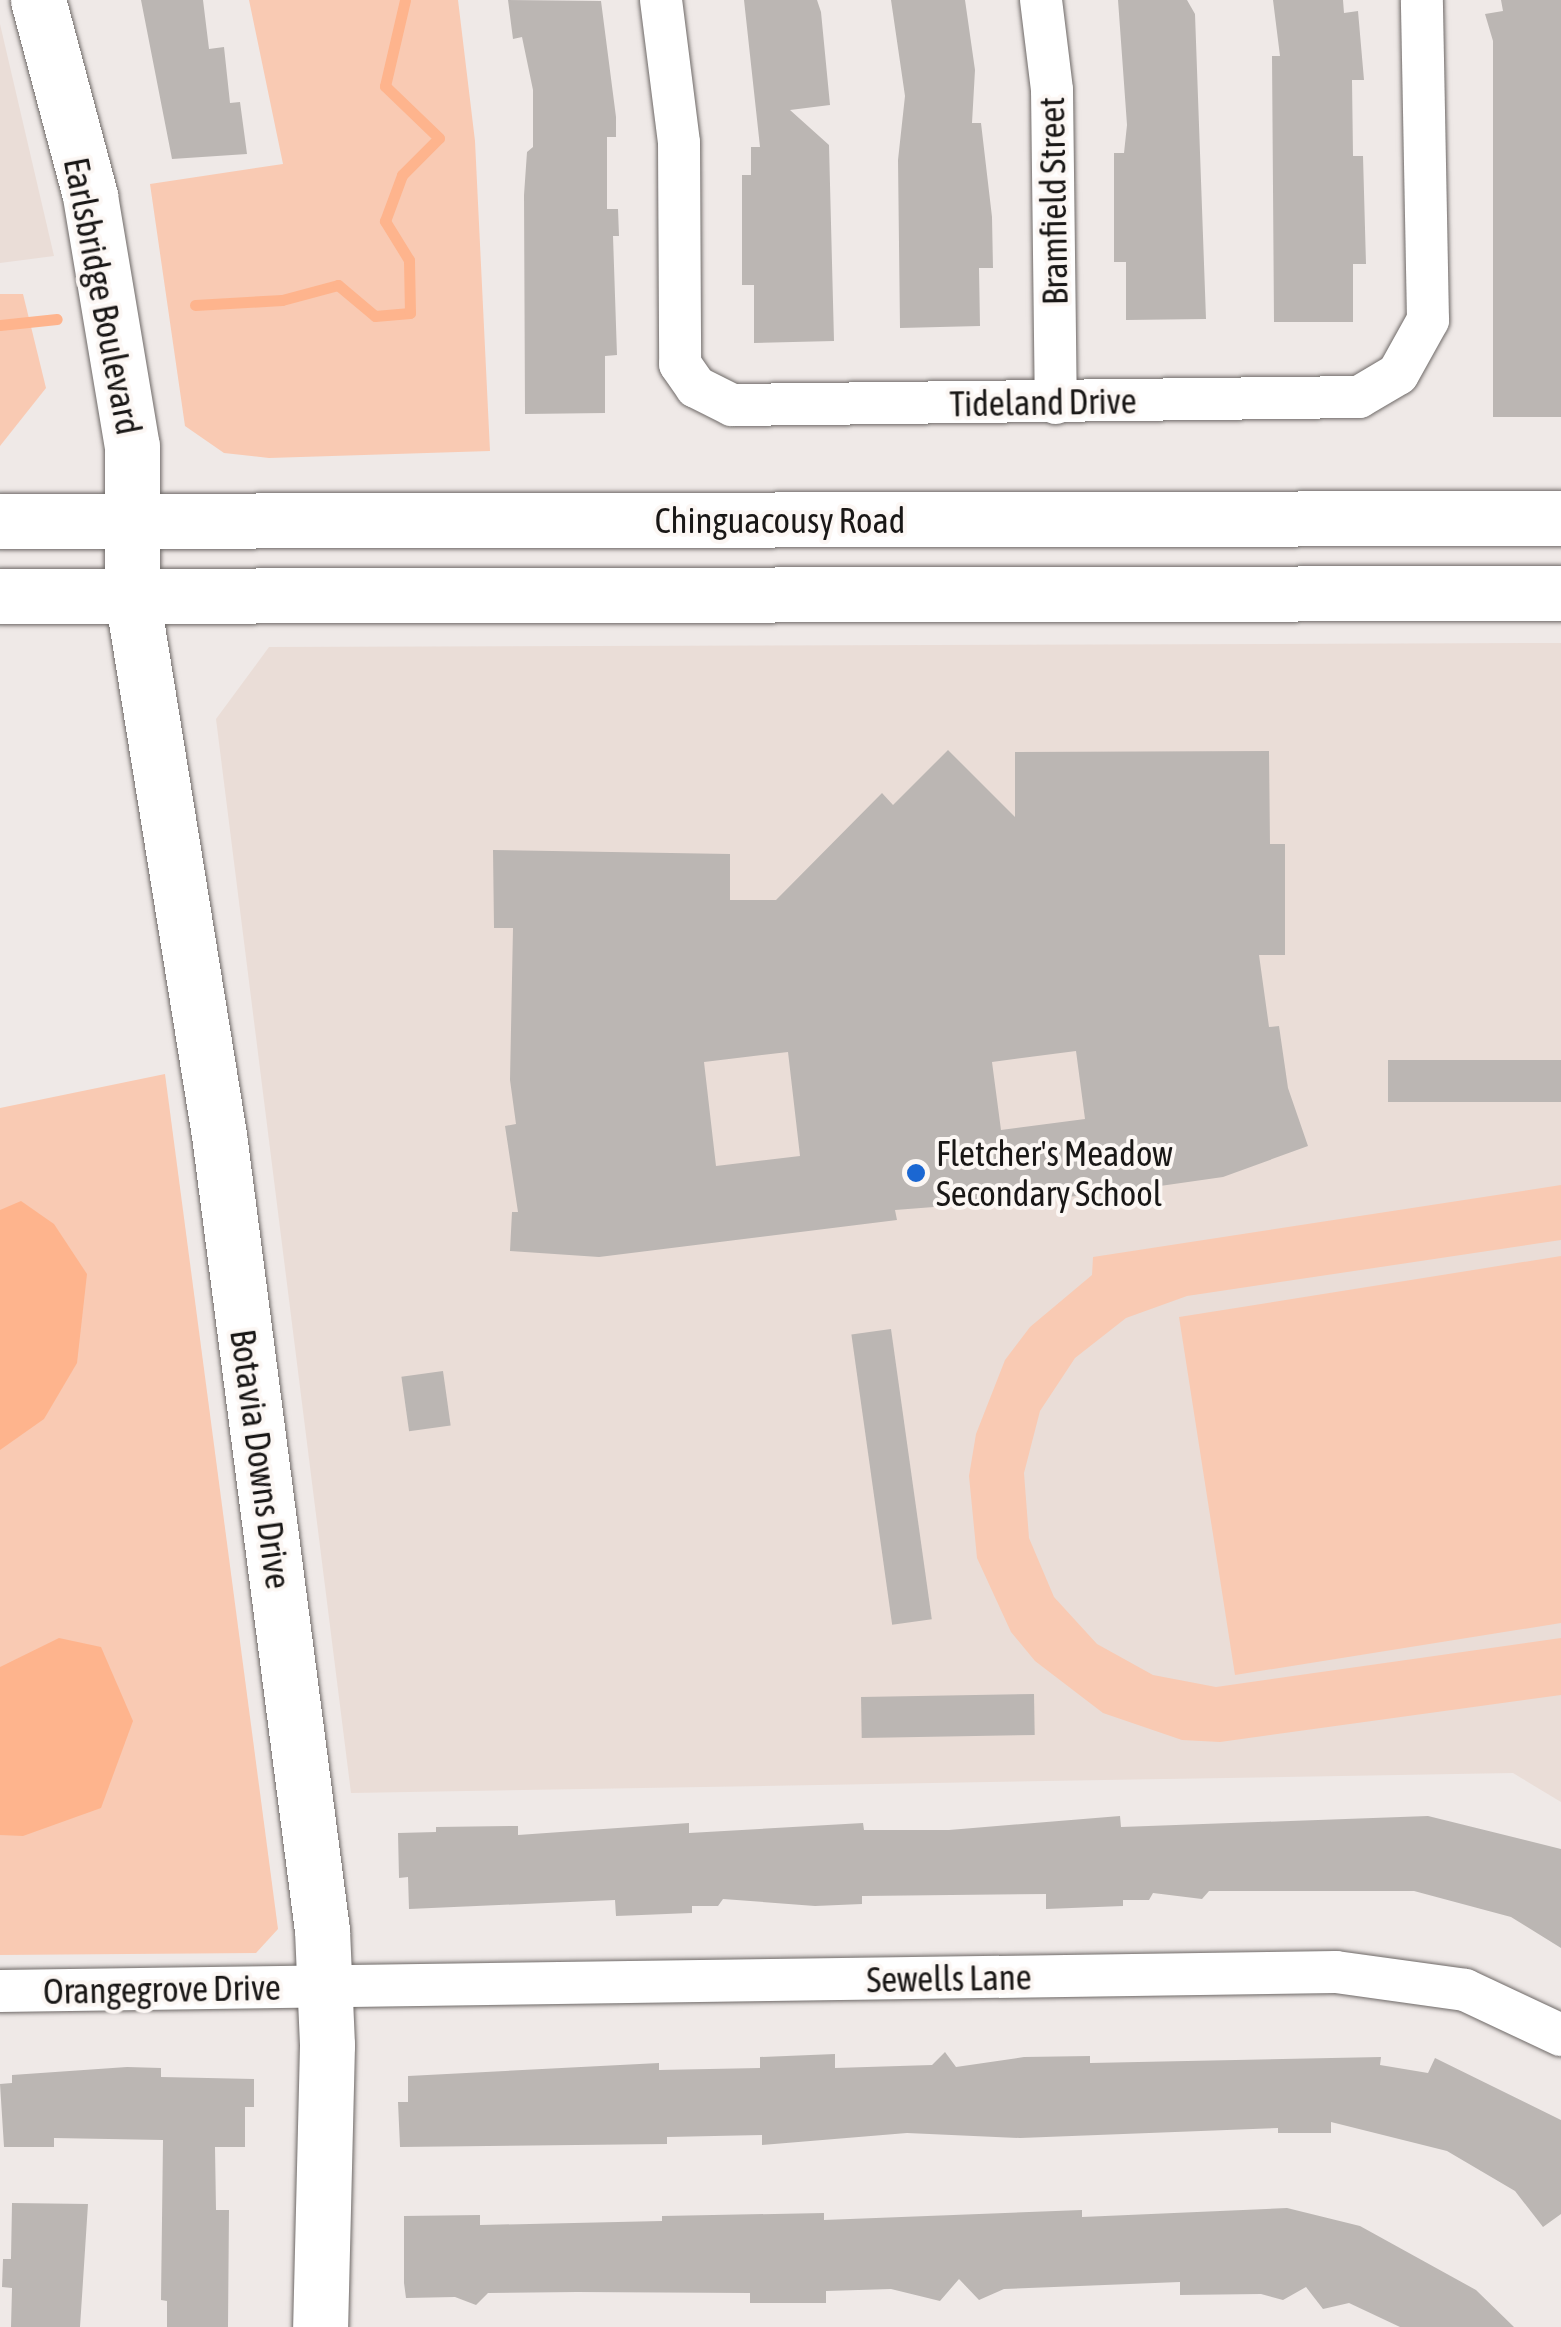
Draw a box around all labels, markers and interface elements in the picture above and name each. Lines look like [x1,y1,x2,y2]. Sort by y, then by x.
street label: Bramfield Street [1030,96,1076,306]
street label: Earlsbridge Boulevard [56,154,150,438]
street label: Tideland Drive [949,379,1137,425]
street label: Chinguacousy Road [655,499,905,541]
place label: Fletcher's Meadow Secondary School [936,1132,1173,1214]
marker: Fletcher's Meadow Secondary School [905,1162,927,1184]
street label: Botavia Downs Drive [222,1327,300,1591]
street label: Sewells Lane [866,1956,1032,2000]
street label: Orangegrove Drive [43,1966,281,2012]

